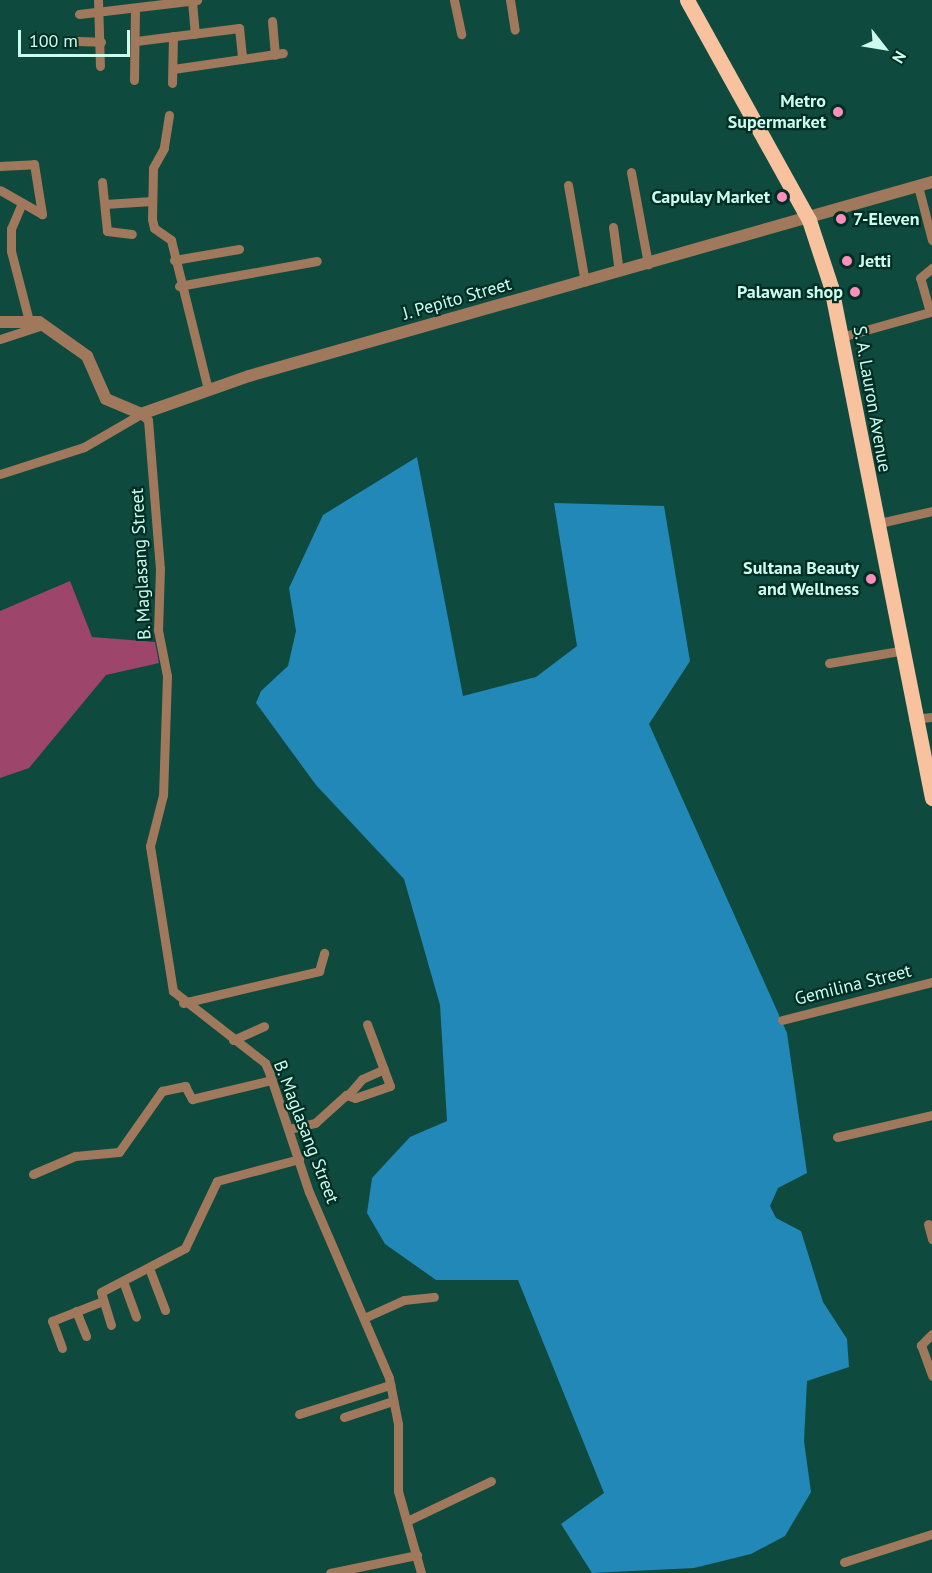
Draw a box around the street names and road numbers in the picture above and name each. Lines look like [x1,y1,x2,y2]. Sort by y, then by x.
street label: J. Pepito Street [400,273,514,325]
street label: S. A. Lauron Avenue [848,322,896,476]
street label: B. Maglasang Street [126,487,156,641]
street label: Gemilina Street [793,960,913,1010]
street label: B. Maglasang Street [269,1057,343,1207]

